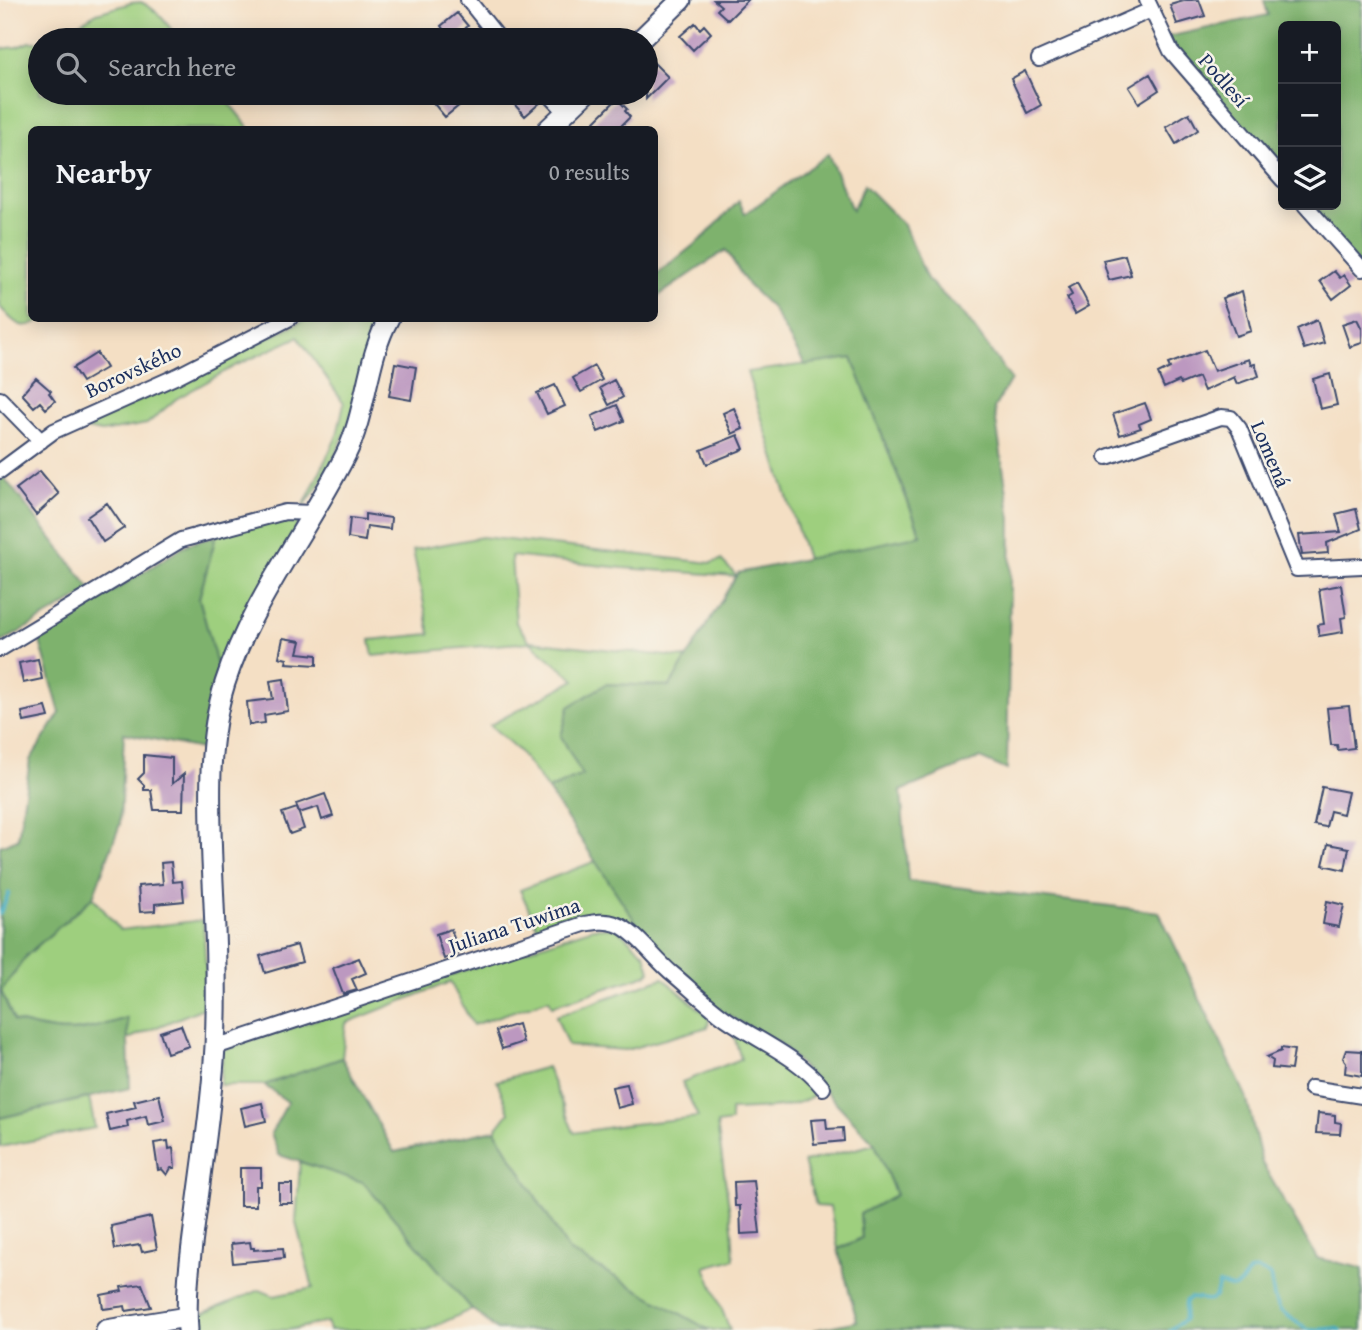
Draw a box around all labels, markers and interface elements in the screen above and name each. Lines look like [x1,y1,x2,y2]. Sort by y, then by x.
map controls [1278,21,1341,210]
button: + [1278,21,1341,84]
search box [28,28,658,105]
street label: Podlesí [1192,46,1257,115]
text: Search here [108,47,236,86]
icon: search [52,48,90,86]
button: − [1278,84,1341,147]
button: layers [1278,147,1341,210]
text: Nearby [56,150,152,194]
text: 0 results [549,155,630,188]
street label: Borovského [80,334,186,406]
street label: Lomená [1243,416,1299,492]
street label: Juliana Tuwima [441,889,584,962]

